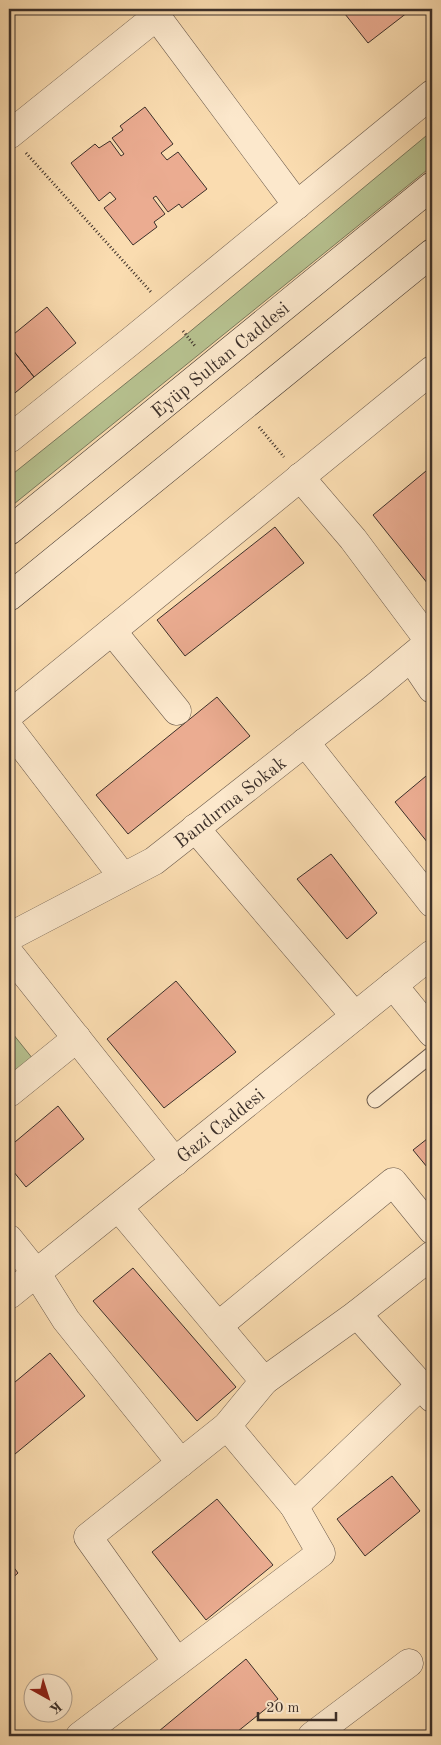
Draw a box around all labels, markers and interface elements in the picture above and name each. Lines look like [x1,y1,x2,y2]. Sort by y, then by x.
street label: Eyüp Sultan Caddesi [149,300,294,423]
street label: Bandırma Sokak [172,754,291,853]
street label: Gazi Caddesi [174,1086,269,1168]
north arrow [22,1672,72,1722]
scale bar [258,1690,336,1722]
text: K [47,1698,64,1716]
text: 20 m [266,1701,300,1716]

